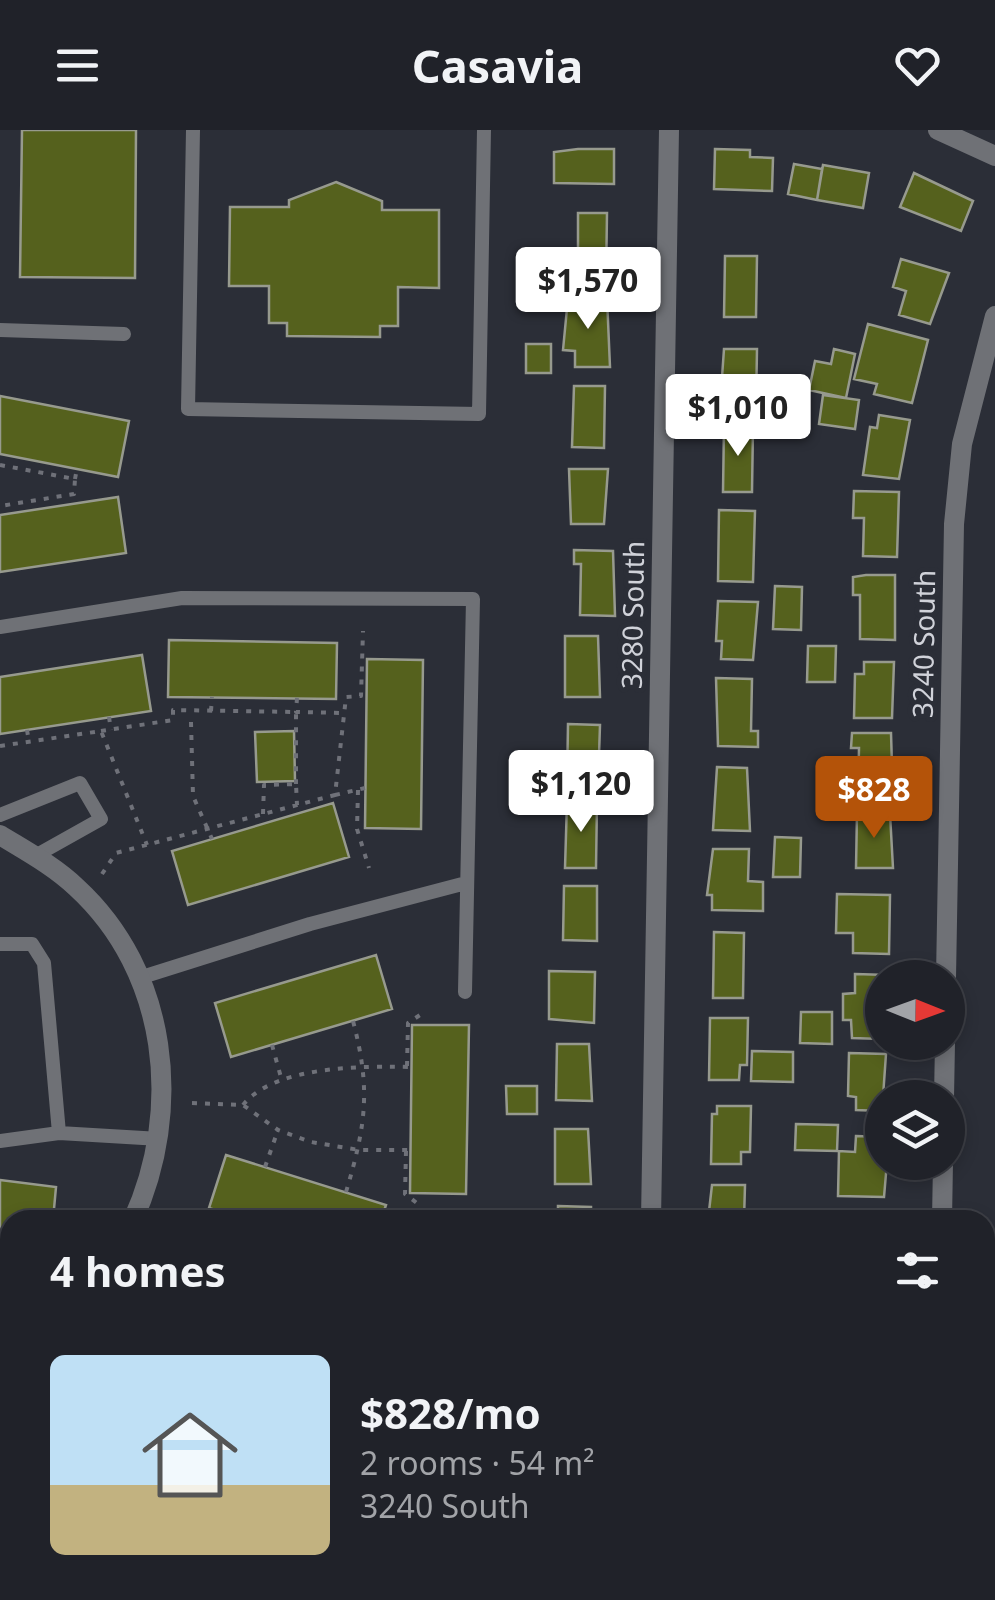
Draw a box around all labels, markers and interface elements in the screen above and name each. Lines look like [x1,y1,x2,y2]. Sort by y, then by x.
text: Casavia [412,35,583,96]
icon: menu [50,38,105,93]
icon: heart [890,38,945,93]
pin: $1,570 [507,247,669,332]
text: $1,570 [538,258,638,301]
pin: $1,010 [657,374,819,459]
text: $1,010 [688,385,788,428]
street label: 3280 South [612,540,652,689]
street label: 3240 South [903,569,943,718]
pin: $1,120 [500,750,662,835]
pin: $828 [815,756,933,841]
text: $1,120 [531,761,631,804]
text: $828 [837,767,911,810]
north arrow [865,960,965,1060]
map controls [865,960,965,1180]
button: layers [865,1080,965,1180]
text: 4 homes [50,1242,226,1299]
icon: filters [890,1243,945,1298]
text: $828/mo [360,1384,541,1441]
icon: home [130,1395,250,1515]
text: 2 rooms · 54 m² [360,1441,594,1484]
text: 3240 South [360,1484,530,1527]

